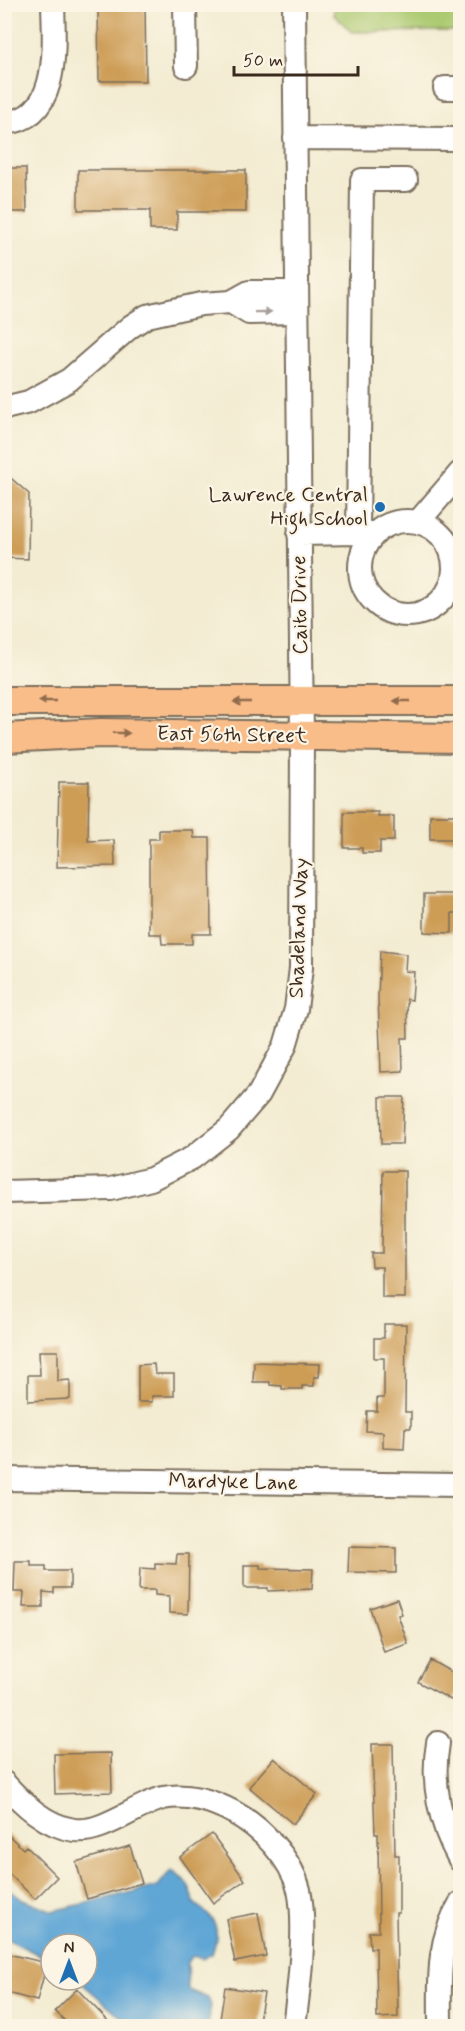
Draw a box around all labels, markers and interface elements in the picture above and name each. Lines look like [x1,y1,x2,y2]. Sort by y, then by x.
scale bar [234,39,358,77]
text: 50 m [243,49,283,73]
one-way arrow [253,308,272,317]
place label: Lawrence Central High School [209,481,368,535]
marker: Lawrence Central High School [373,500,387,514]
street label: Caito Drive [285,555,315,655]
one-way arrow [38,696,57,706]
one-way arrow [393,696,412,706]
one-way arrow [233,697,252,707]
street label: East 56th Street [157,720,308,750]
one-way arrow [112,728,131,738]
street label: Shadeland Way [283,857,315,999]
street label: Mardyke Lane [168,1467,298,1497]
north arrow [39,1932,99,1992]
text: N [64,1938,74,1959]

